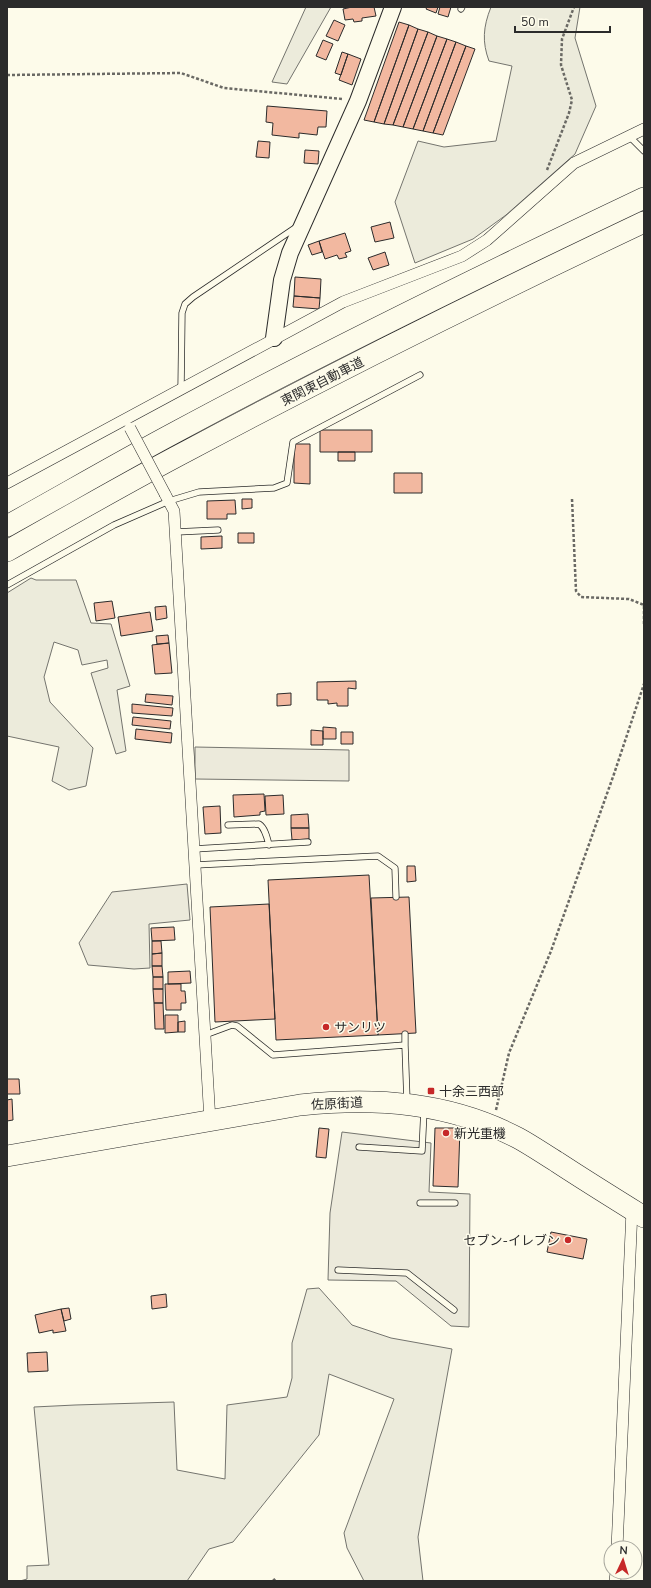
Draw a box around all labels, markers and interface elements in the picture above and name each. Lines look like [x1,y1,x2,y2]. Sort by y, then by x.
scale bar [515,8,610,34]
text: 50 m [521,14,549,30]
street label: 東関東自動車道 [278,353,367,411]
place label: サンリツ [334,1019,386,1037]
marker: サンリツ [321,1022,331,1032]
place label: 十余三西部 [439,1083,504,1101]
marker: 十余三西部 [426,1086,436,1096]
street label: 佐原街道 [311,1094,363,1114]
place label: 新光重機 [454,1125,506,1143]
marker: 新光重機 [441,1128,451,1138]
place label: セブン-イレブン [463,1232,560,1250]
marker: セブン-イレブン [563,1235,573,1245]
north arrow [603,1540,643,1580]
text: N [619,1543,628,1558]

